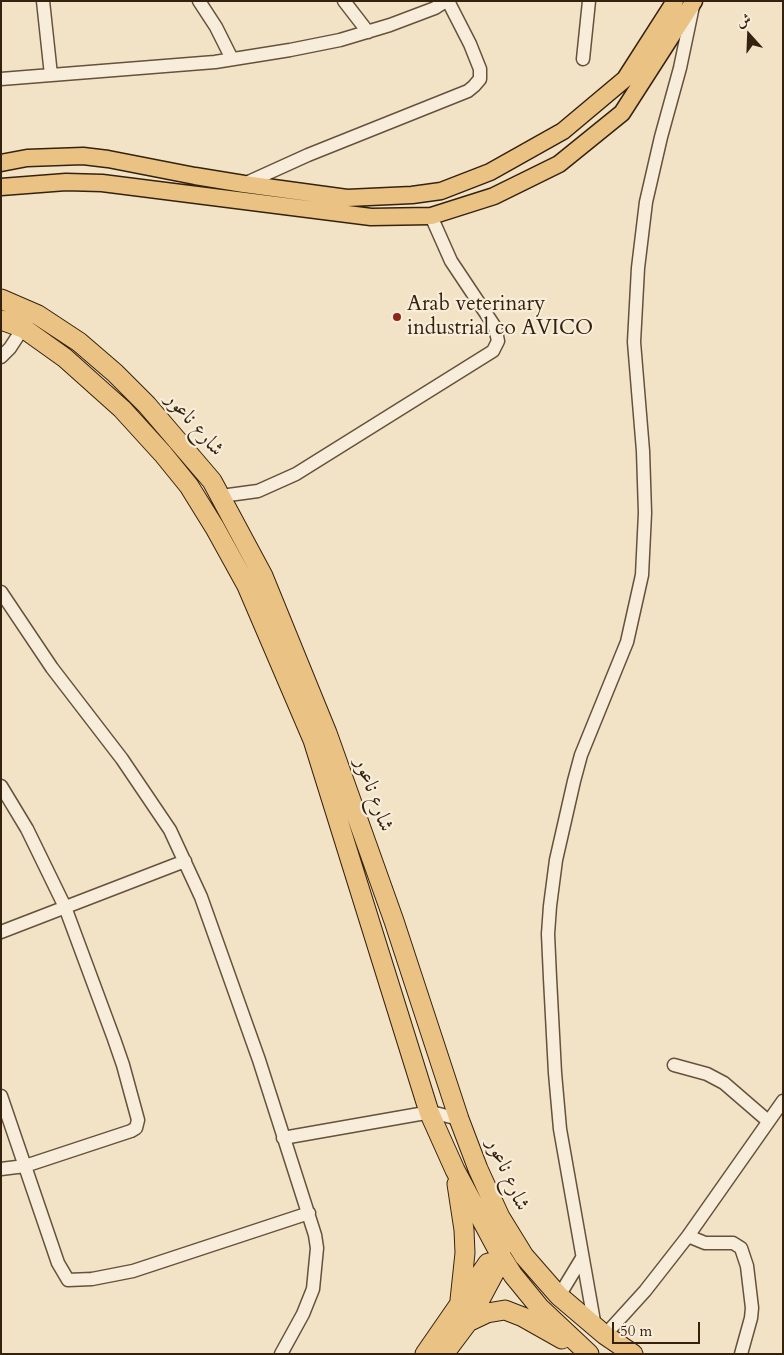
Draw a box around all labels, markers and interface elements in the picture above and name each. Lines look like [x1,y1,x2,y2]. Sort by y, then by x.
text: ش [734,9,753,32]
north arrow [724,10,774,60]
place label: Arab veterinary industrial co AVICO [407,292,593,342]
marker: Arab veterinary industrial co AVICO [391,311,403,323]
street label: شارع ناعور [159,388,229,462]
street label: شارع ناعور [348,755,398,835]
street label: شارع ناعور [480,1135,534,1215]
scale bar [614,1312,702,1344]
text: 50 m [620,1321,652,1341]

